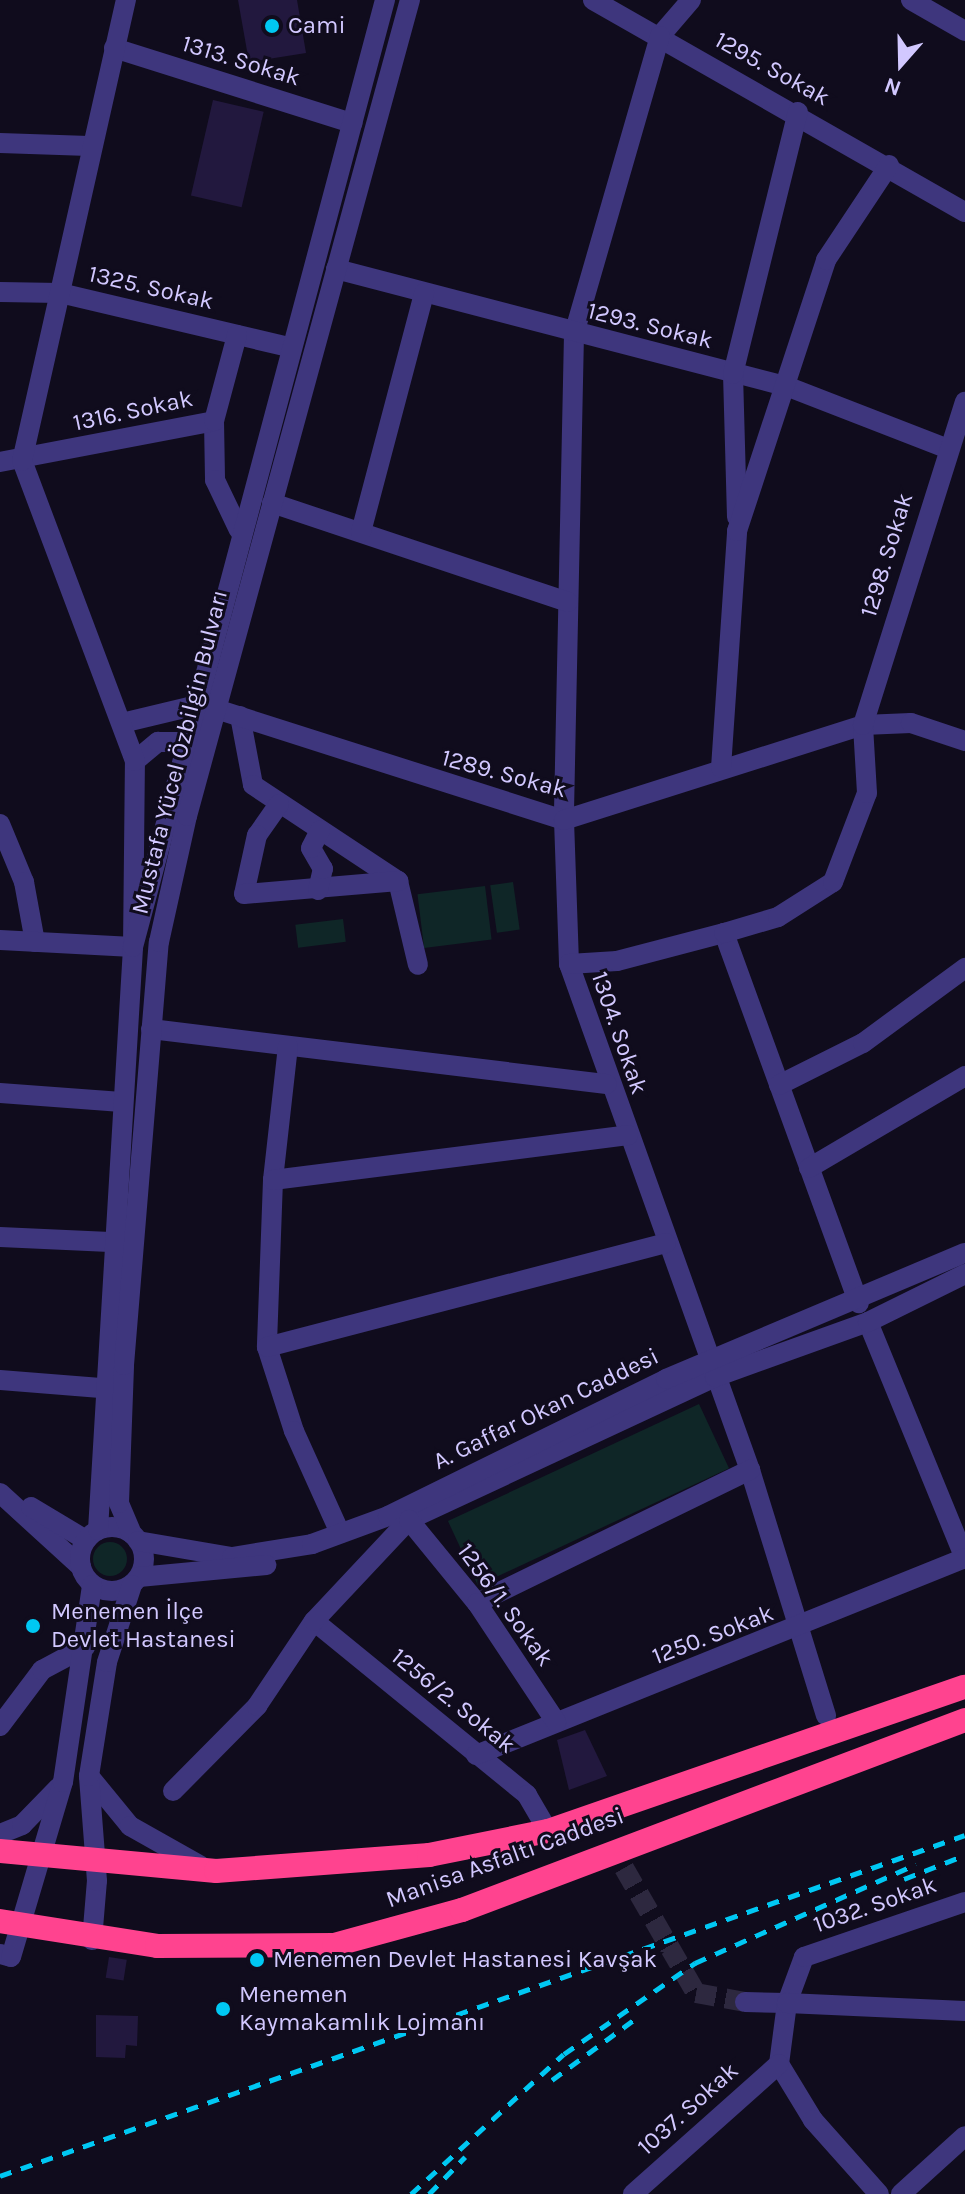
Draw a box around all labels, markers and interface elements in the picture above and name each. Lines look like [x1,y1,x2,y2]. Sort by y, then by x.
place label: Cami [288,12,346,40]
marker: Cami [263,17,281,35]
north arrow [861,24,941,104]
street label: 1295. Sokak [709,26,835,112]
street label: 1313. Sokak [178,29,304,93]
text: N [881,72,905,101]
street label: 1325. Sokak [86,260,216,316]
street label: 1293. Sokak [585,297,715,355]
street label: 1316. Sokak [71,384,195,438]
street label: 1298. Sokak [854,489,920,621]
street label: Mustafa Yücel Özbilgin Bulvarı [126,587,234,917]
street label: 1289. Sokak [438,743,570,805]
street label: 1304. Sokak [585,968,653,1098]
street label: A. Gaffar Okan Caddesi [429,1342,663,1476]
street label: 1256/1. Sokak [451,1538,559,1672]
place label: Menemen İlçe Devlet Hastanesi [51,1598,236,1654]
street label: 1250. Sokak [648,1599,778,1671]
marker: Menemen İlçe Devlet Hastanesi [22,1615,44,1637]
street label: 1256/2. Sokak [385,1642,521,1760]
street label: Manisa Asfaltı Caddesi [382,1802,628,1914]
street label: 1032. Sokak [810,1871,940,1939]
place label: Menemen Devlet Hastanesi Kavşak [273,1946,657,1974]
marker: Menemen Devlet Hastanesi Kavşak [248,1951,266,1969]
place label: Menemen Kaymakamlık Lojmanı [239,1981,485,2037]
marker: Menemen Kaymakamlık Lojmanı [214,2000,232,2018]
street label: 1037. Sokak [632,2056,744,2162]

